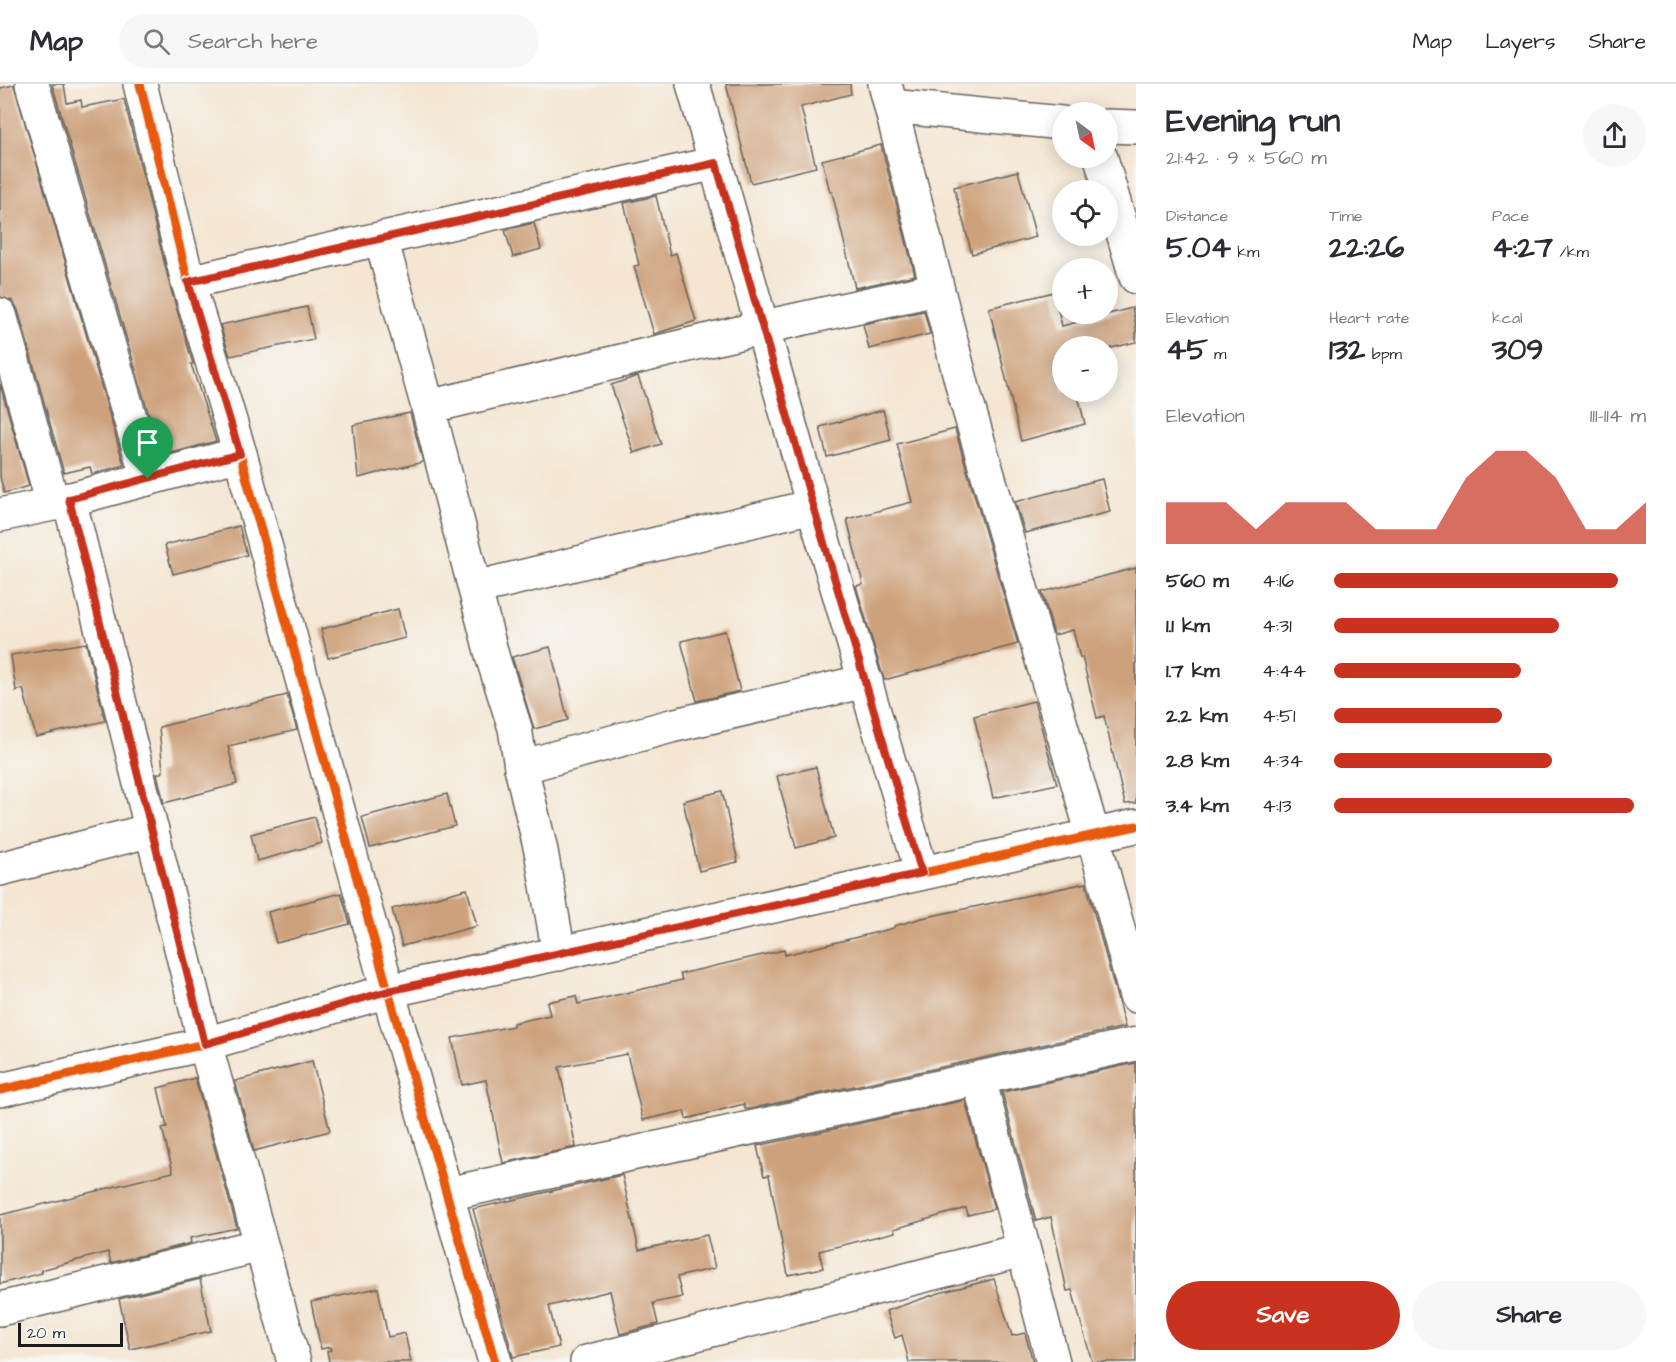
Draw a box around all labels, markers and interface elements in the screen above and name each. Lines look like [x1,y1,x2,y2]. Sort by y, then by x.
search box [119,14,539,68]
text: Map [30,22,83,61]
icon: search [140,25,173,58]
text: Search here [188,26,318,57]
text: Map [1412,27,1452,56]
text: Layers [1485,27,1555,56]
text: Share [1588,27,1646,56]
text: Evening run [1166,98,1340,144]
north arrow [1052,102,1118,168]
map controls [1052,102,1118,402]
button: share [1583,104,1646,167]
text: 21:42 · 9 × 560 m [1166,144,1327,172]
button: locate [1052,180,1118,246]
text: Distance [1166,205,1228,227]
text: Time [1329,205,1363,227]
text: Pace [1492,205,1529,227]
text: 5.04 [1166,227,1231,269]
text: 22:26 [1329,227,1404,269]
text: 4:27 [1492,227,1553,269]
text: km [1231,241,1260,263]
text: /km [1553,241,1589,263]
button: + [1052,258,1118,324]
text: Elevation [1166,307,1229,329]
text: Heart rate [1329,307,1409,329]
text: kcal [1492,307,1523,329]
text: 45 [1166,329,1208,371]
text: 132 [1329,329,1365,371]
text: 309 [1492,329,1543,371]
button: − [1052,336,1118,402]
text: m [1208,343,1227,365]
text: bpm [1365,343,1402,365]
text: Elevation [1166,402,1245,430]
text: 111–114 m [1590,402,1646,430]
pin [122,417,173,479]
icon: arrive [131,426,164,459]
text: 560 m [1166,567,1229,595]
text: 4:16 [1262,567,1294,595]
text: 1.1 km [1166,612,1210,640]
text: 4:31 [1262,612,1292,640]
text: 1.7 km [1166,657,1220,685]
text: 4:44 [1262,657,1306,685]
text: 2.2 km [1166,702,1228,730]
text: 4:51 [1262,702,1296,730]
text: 2.8 km [1166,747,1229,775]
text: 4:34 [1262,747,1303,775]
text: 3.4 km [1166,792,1228,820]
text: 4:13 [1262,792,1292,820]
button: Save [1166,1281,1400,1350]
button: Share [1412,1281,1646,1350]
scale bar [18,1320,123,1348]
text: 20 m [27,1322,65,1344]

